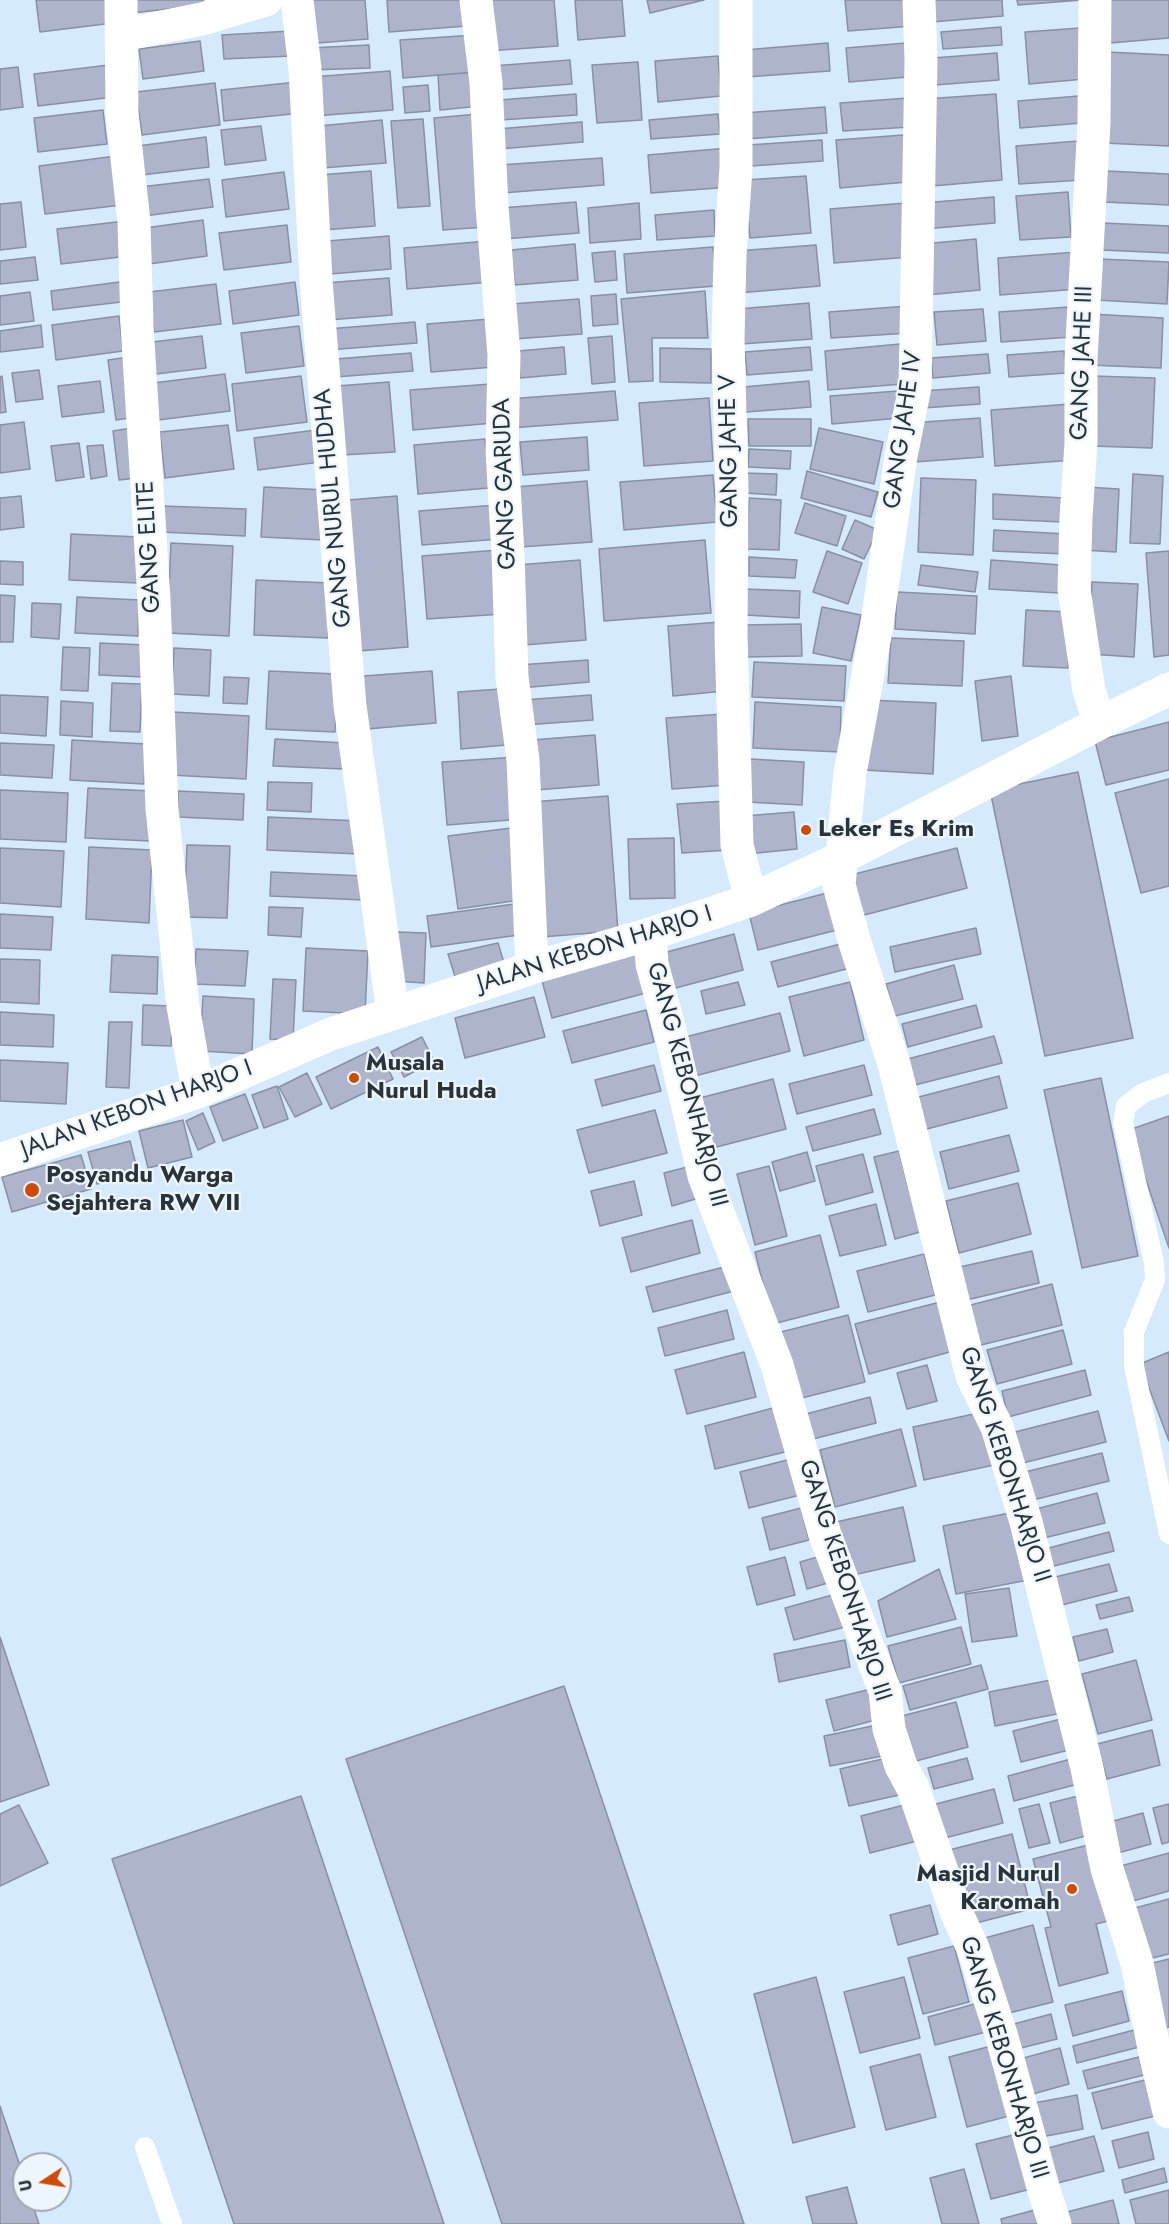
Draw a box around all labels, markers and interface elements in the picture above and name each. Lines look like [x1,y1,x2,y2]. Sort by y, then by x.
street label: GANG JAHE III [1066,285,1100,441]
street label: GANG JAHE IV [879,349,929,511]
street label: GANG JAHE V [714,374,746,528]
street label: GANG NURUL HUDHA [309,387,359,629]
street label: GANG GARUDA [489,398,523,570]
street label: GANG ELITE [132,480,168,614]
place label: Leker Es Krim [818,816,974,844]
marker: Leker Es Krim [799,823,813,837]
street label: JALAN KEBON HARJO I [474,901,716,999]
street label: GANG KEBONHARJO III [640,960,732,1210]
place label: Musala Nurul Huda [366,1050,497,1106]
street label: JALAN KEBON HARJO I [17,1055,257,1165]
marker: Musala Nurul Huda [347,1071,361,1085]
place label: Posyandu Warga Sejahtera RW VII [46,1162,241,1218]
marker: Posyandu Warga Sejahtera RW VII [23,1181,41,1199]
street label: GANG KEBONHARJO II [952,1344,1056,1586]
street label: GANG KEBONHARJO III [791,1457,897,1705]
place label: Masjid Nurul Karomah [917,1861,1060,1917]
marker: Masjid Nurul Karomah [1065,1882,1079,1896]
street label: GANG KEBONHARJO III [952,1933,1054,2183]
north arrow [12,2152,72,2212]
text: U [13,2178,38,2193]

